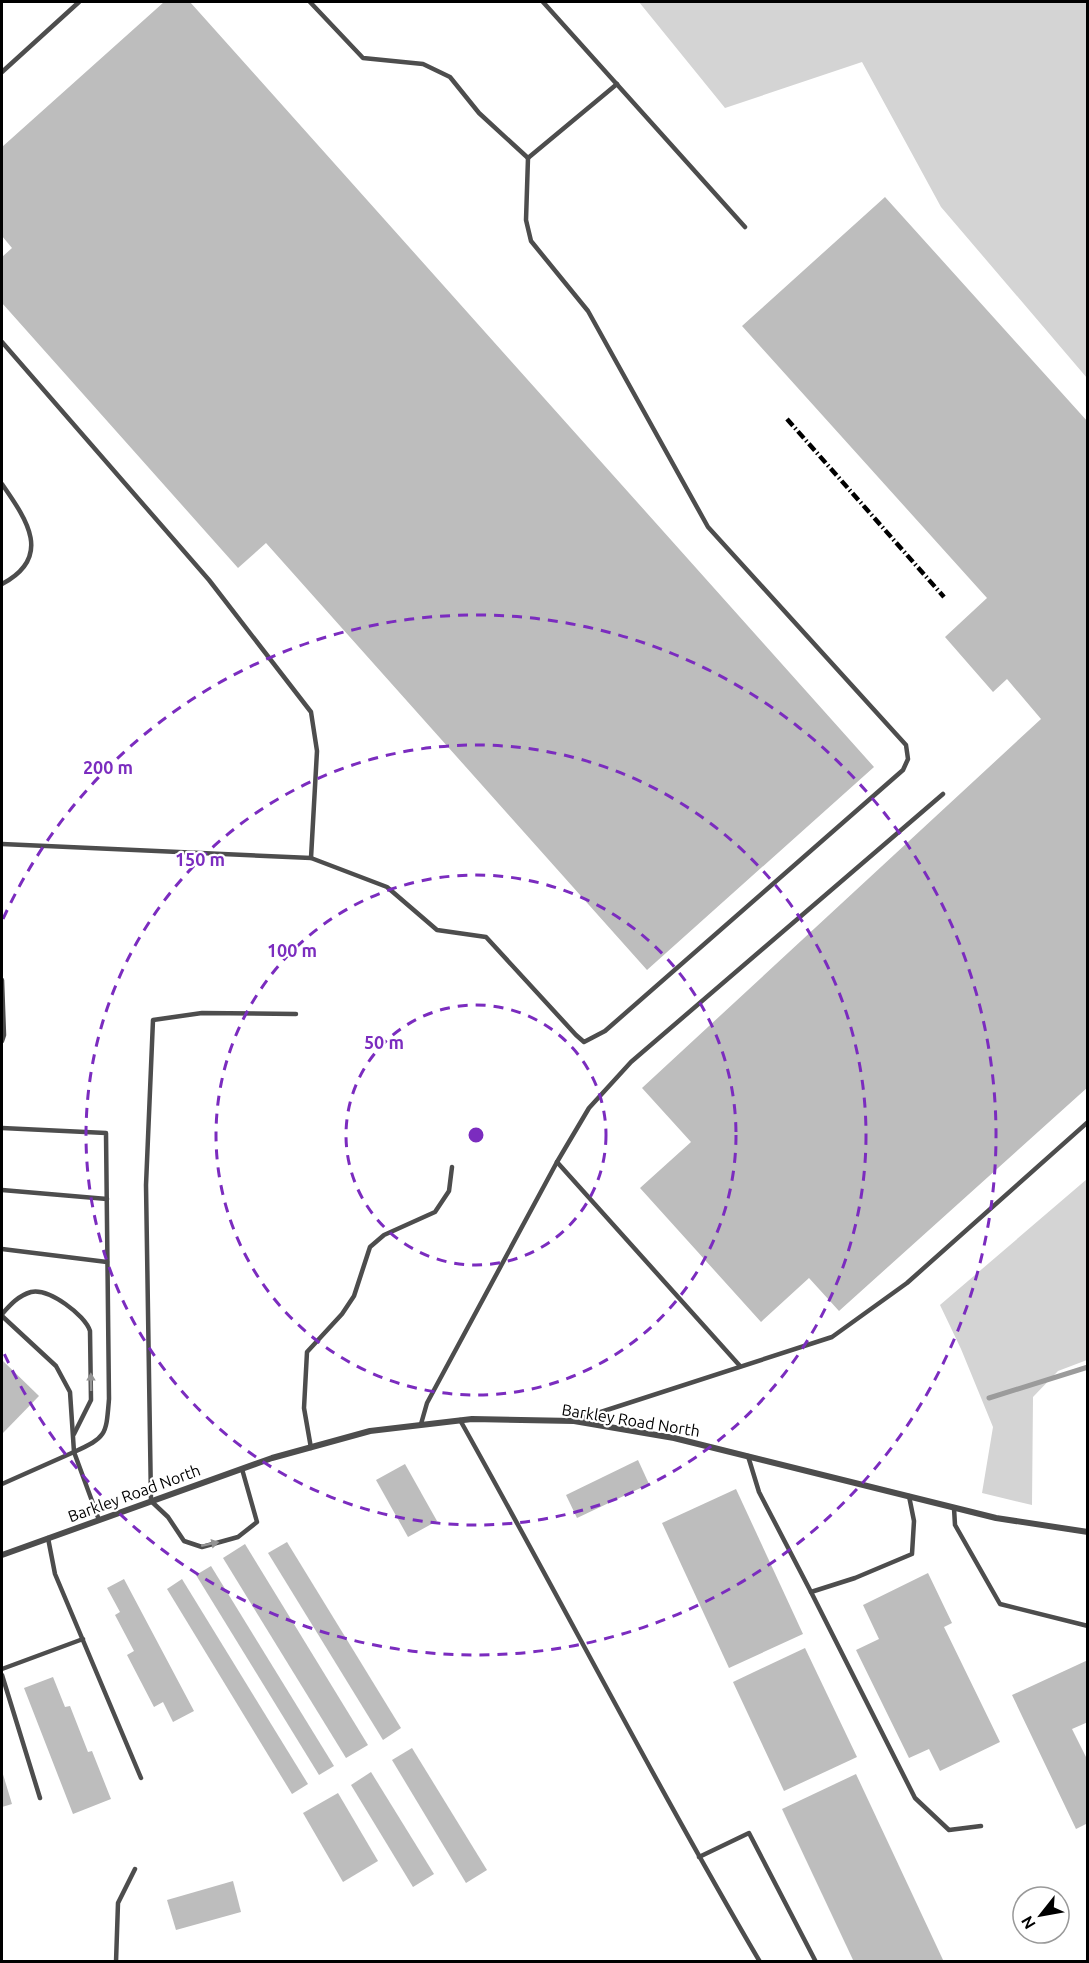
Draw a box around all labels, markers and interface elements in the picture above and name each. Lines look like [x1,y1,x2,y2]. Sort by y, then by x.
text: 200 m [83,757,133,777]
text: 150 m [175,849,225,869]
text: 100 m [267,940,317,960]
text: 50 m [364,1032,404,1052]
centre of rings [466,1125,486,1145]
one-way arrow [86,1373,96,1392]
street label: Barkley Road North [561,1400,701,1440]
street label: Barkley Road North [65,1461,203,1525]
one-way arrow [201,1539,220,1548]
north arrow [1011,1885,1071,1945]
text: N [1017,1913,1039,1932]

